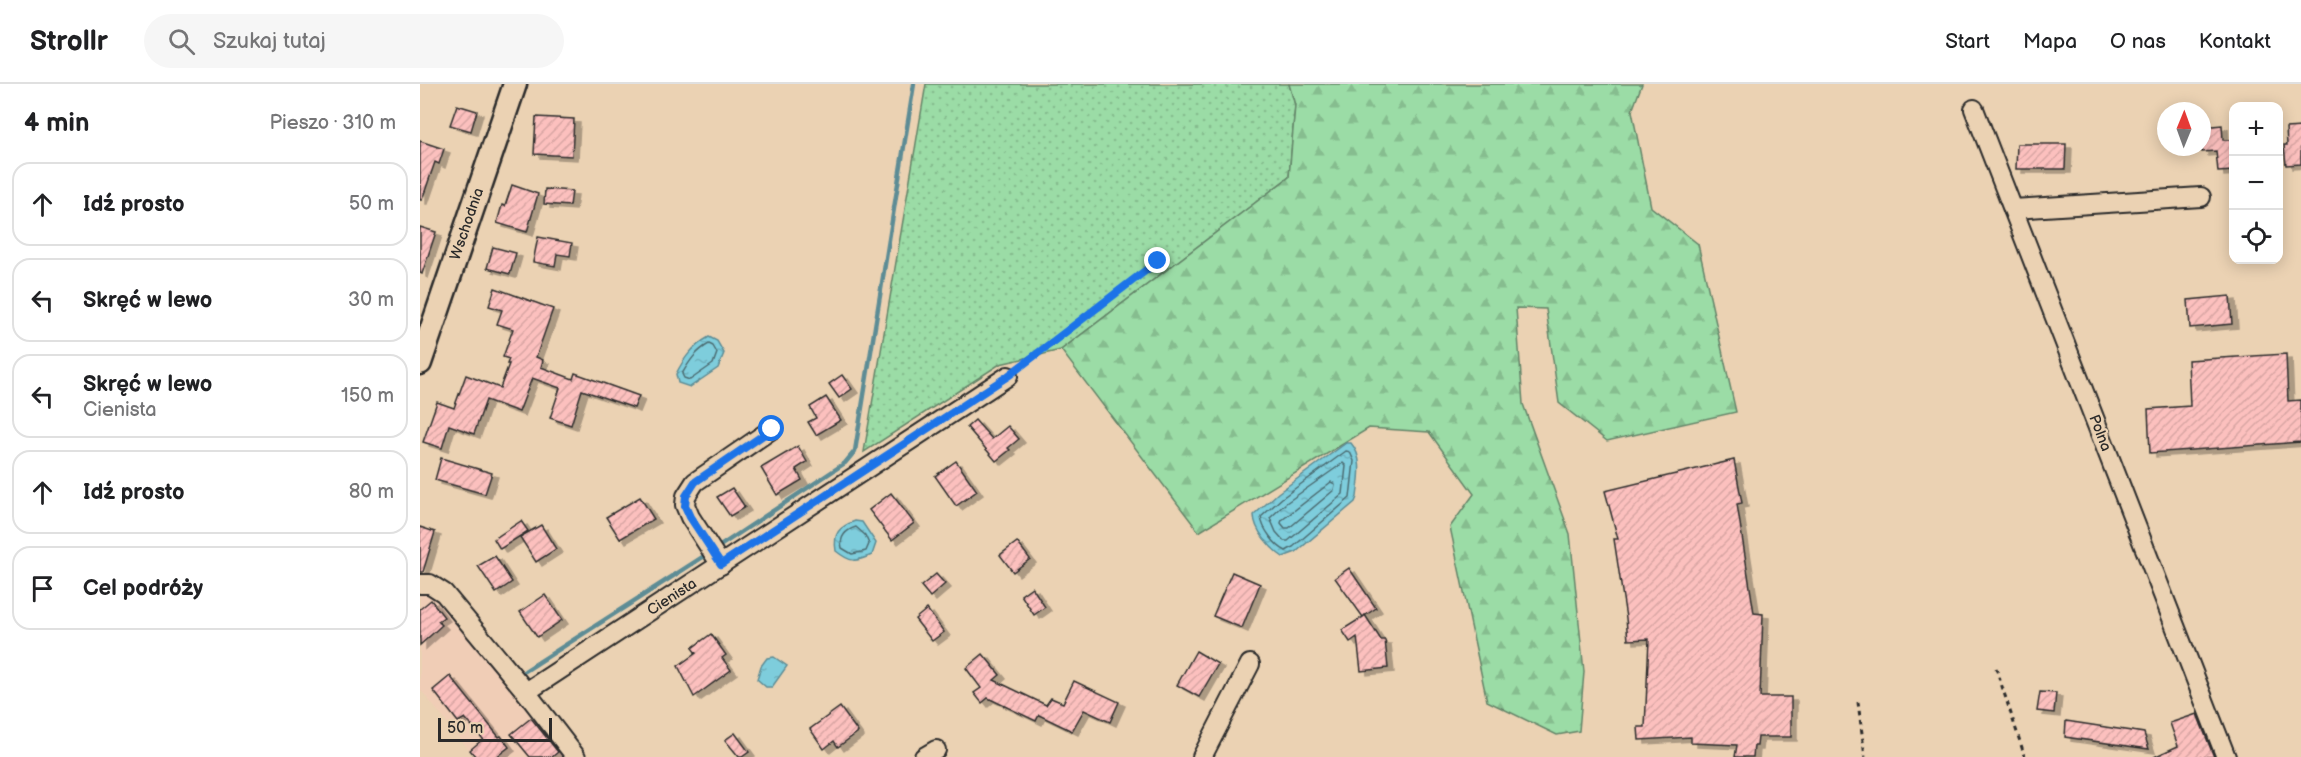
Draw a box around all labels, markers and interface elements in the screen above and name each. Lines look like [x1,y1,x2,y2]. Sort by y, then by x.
search box [144,14,564,68]
text: Strollr [30,25,108,58]
icon: search [165,25,198,58]
text: Szukaj tutaj [213,28,326,55]
text: Start [1945,29,1990,54]
text: Mapa [2023,29,2077,54]
text: O nas [2110,29,2166,54]
text: Kontakt [2199,29,2271,54]
north arrow [2157,102,2211,156]
map controls [2229,102,2283,264]
button: + [2229,102,2283,156]
text: 4 min [24,108,89,139]
text: Pieszo · 310 m [270,111,396,135]
button: − [2229,156,2283,210]
street label: Wschodnia [446,185,488,263]
icon: ahead [26,188,59,221]
text: Idź prosto [83,191,185,218]
text: 50 m [349,192,394,216]
button: locate [2229,210,2283,264]
route end [1144,247,1170,273]
icon: left [26,284,59,317]
text: Skręć w lewo [83,287,212,314]
text: 30 m [348,288,394,312]
text: Skręć w lewo [83,371,212,398]
icon: left [26,380,59,413]
text: 150 m [341,384,394,408]
text: Cienista [83,398,156,422]
street label: Polna [2084,412,2116,454]
route start [758,415,784,441]
icon: ahead [26,476,59,509]
text: Idź prosto [83,479,185,506]
text: 80 m [349,480,394,504]
icon: arrive [26,572,59,605]
street label: Cienista [644,574,700,620]
text: Cel podróży [83,575,203,602]
scale bar [438,715,552,742]
text: 50 m [447,719,483,738]

